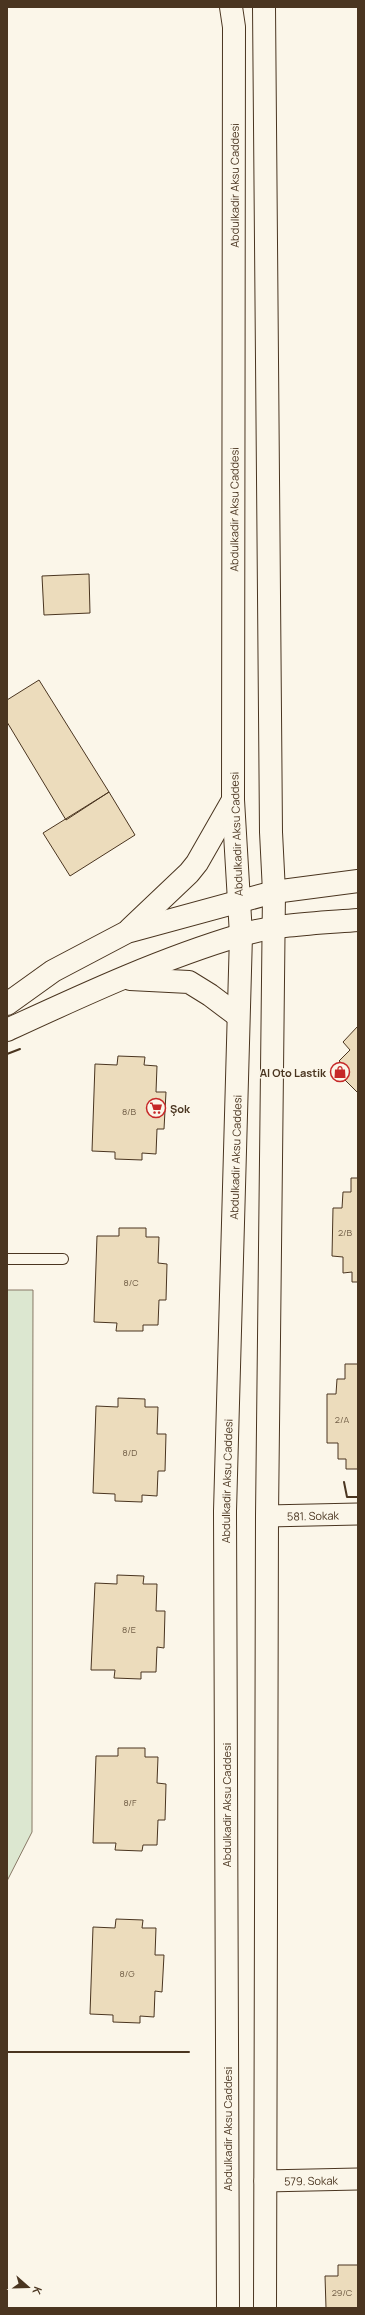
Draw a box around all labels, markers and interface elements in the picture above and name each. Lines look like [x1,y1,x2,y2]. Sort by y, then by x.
street label: Abdulkadir Aksu Caddesi [226,123,241,248]
street label: Abdulkadir Aksu Caddesi [226,447,241,572]
street label: Abdulkadir Aksu Caddesi [226,772,246,896]
shop icon: Al Oto Lastik [329,1061,351,1083]
place label: Al Oto Lastik [260,1065,327,1080]
street label: Abdulkadir Aksu Caddesi [226,1095,244,1220]
supermarket icon: Şok [145,1097,167,1119]
place label: Şok [170,1101,191,1116]
house number: 8/B [122,1105,137,1118]
house number: 2/B [338,1226,353,1239]
house number: 8/C [123,1276,139,1289]
house number: 2/A [335,1413,349,1426]
street label: Abdulkadir Aksu Caddesi [217,1418,235,1543]
house number: 8/D [123,1446,137,1459]
street label: 581. Sokak [287,1507,340,1523]
house number: 8/E [122,1623,136,1636]
street label: Abdulkadir Aksu Caddesi [219,1743,234,1867]
house number: 8/F [123,1796,137,1809]
house number: 8/G [119,1967,135,1980]
street label: Abdulkadir Aksu Caddesi [220,2067,235,2191]
street label: 579. Sokak [284,2172,339,2188]
north arrow [8,2267,48,2307]
text: K [29,2285,46,2297]
house number: 29/C [332,2286,353,2299]

